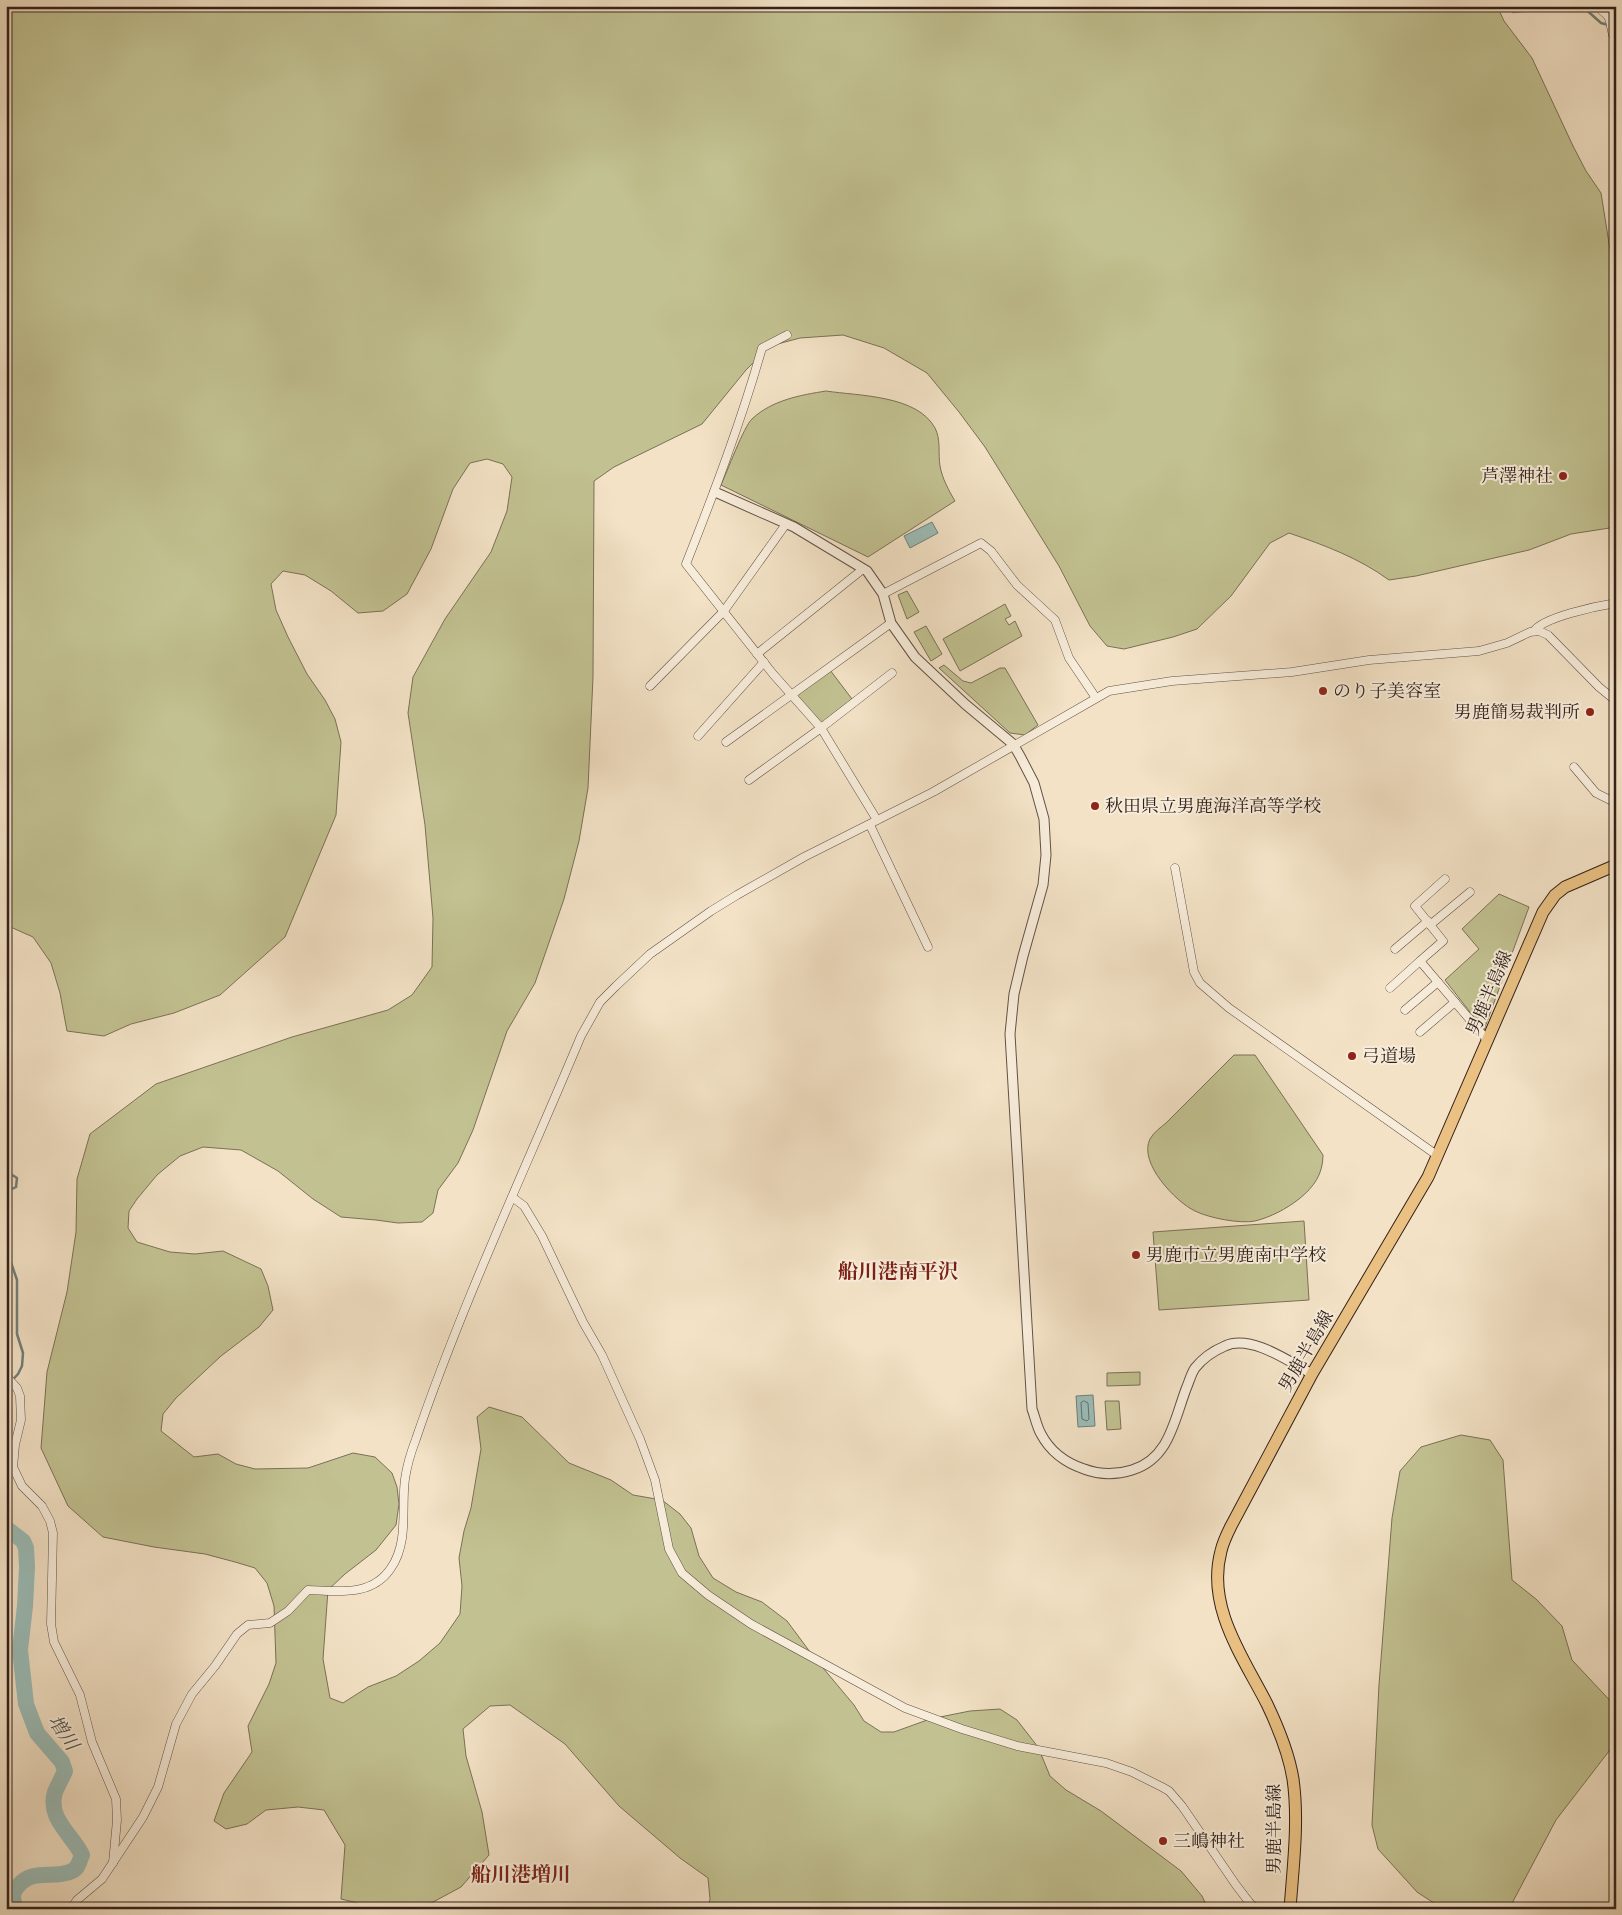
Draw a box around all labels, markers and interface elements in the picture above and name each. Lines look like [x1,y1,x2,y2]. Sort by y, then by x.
place label: 芦澤神社 [1481,465,1553,488]
marker: 芦澤神社 [1557,470,1569,482]
place label: のり子美容室 [1333,680,1441,703]
marker: のり子美容室 [1317,685,1329,697]
place label: 男鹿簡易裁判所 [1454,701,1580,724]
marker: 男鹿簡易裁判所 [1584,706,1596,718]
place label: 秋田県立男鹿海洋高等学校 [1105,795,1321,818]
marker: 秋田県立男鹿海洋高等学校 [1089,800,1101,812]
street label: 男鹿半島線 [1461,947,1518,1039]
place label: 弓道場 [1362,1045,1416,1068]
marker: 弓道場 [1346,1050,1358,1062]
place label: 男鹿市立男鹿南中学校 [1146,1244,1326,1267]
marker: 男鹿市立男鹿南中学校 [1130,1249,1142,1261]
district label: 船川港南平沢 [838,1260,958,1285]
street label: 男鹿半島線 [1274,1307,1339,1396]
water label: 増川 [43,1710,85,1757]
street label: 男鹿半島線 [1263,1784,1286,1874]
place label: 三嶋神社 [1173,1830,1245,1853]
marker: 三嶋神社 [1157,1835,1169,1847]
district label: 船川港増川 [471,1863,571,1888]

